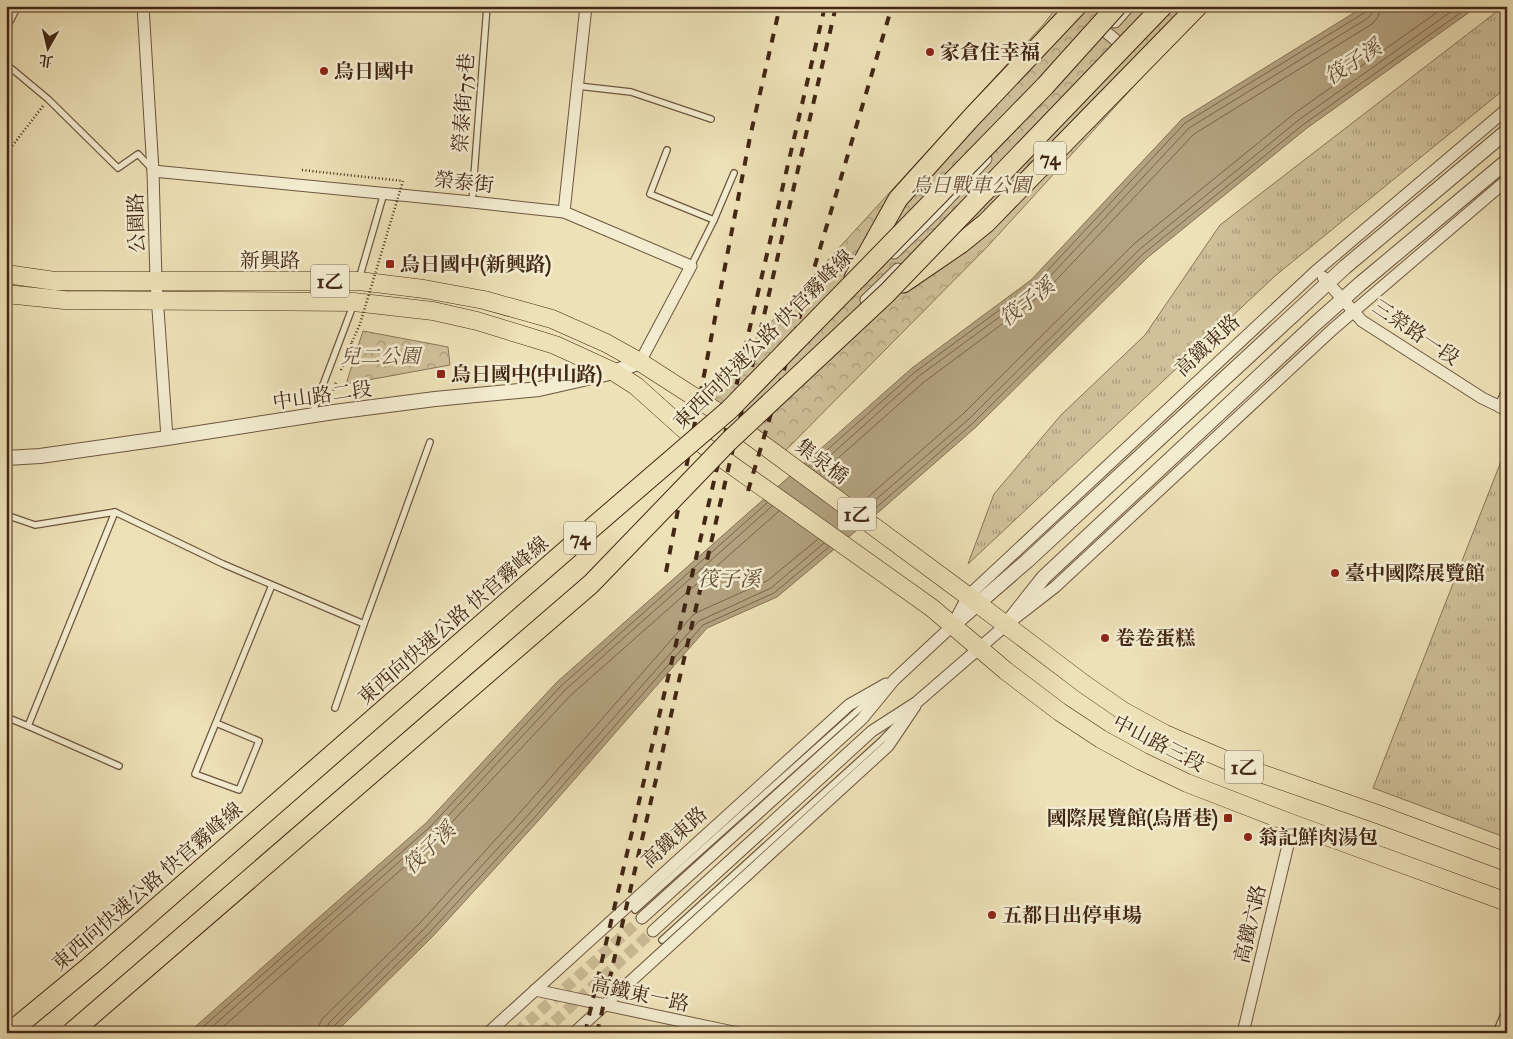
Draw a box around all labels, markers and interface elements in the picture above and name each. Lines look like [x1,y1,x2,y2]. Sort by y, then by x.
north arrow [22,22,72,72]
water label: 筏子溪 [1320,33,1388,90]
place label: 家倉住幸福 [940,40,1040,64]
marker: 家倉住幸福 [924,46,936,58]
text: 北 [38,51,54,70]
street label: 榮泰街75巷 [448,52,478,154]
place label: 烏日國中 [334,59,414,83]
marker: 烏日國中 [318,65,330,77]
road number: 74 [1034,142,1066,174]
street label: 榮泰街 [433,167,495,197]
park label: 烏日戰車公園 [911,173,1034,197]
street label: 公園路 [123,193,149,253]
street label: 東西向快速公路 快官霧峰線 [668,244,858,434]
street label: 新興路 [240,248,300,272]
place label: 烏日國中(新興路) [400,252,551,277]
marker: 烏日國中(新興路) [384,258,396,270]
road number: 1乙 [311,264,349,298]
water label: 筏子溪 [994,271,1061,332]
street label: 三榮路一段 [1368,294,1464,370]
street label: 高鐵東路 [1170,309,1244,381]
park label: 兒二公園 [340,344,423,368]
place label: 烏日國中(中山路) [451,362,602,387]
marker: 烏日國中(中山路) [435,368,447,380]
street label: 中山路二段 [271,376,373,414]
street label: 集泉橋 [791,433,853,489]
road number: 1乙 [838,498,876,530]
road number: 74 [564,522,596,554]
street label: 東西向快速公路 快官霧峰線 [353,531,553,709]
place label: 臺中國際展覽館 [1345,561,1485,585]
water label: 筏子溪 [698,566,762,592]
marker: 臺中國際展覽館 [1329,567,1341,579]
place label: 卷卷蛋糕 [1115,626,1195,650]
marker: 卷卷蛋糕 [1099,632,1111,644]
street label: 中山路三段 [1109,710,1209,776]
road number: 1乙 [1225,750,1263,784]
street label: 東西向快速公路 快官霧峰線 [47,797,247,975]
street label: 高鐵東路 [636,801,712,873]
place label: 國際展覽館(烏厝巷) [1047,806,1218,831]
marker: 國際展覽館(烏厝巷) [1222,812,1234,824]
water label: 筏子溪 [397,815,462,879]
place label: 翁記鮮肉湯包 [1258,825,1378,849]
marker: 翁記鮮肉湯包 [1242,831,1254,843]
street label: 高鐵六路 [1229,882,1271,966]
place label: 五都日出停車場 [1002,903,1142,927]
marker: 五都日出停車場 [986,909,998,921]
street label: 高鐵東一路 [589,972,691,1016]

